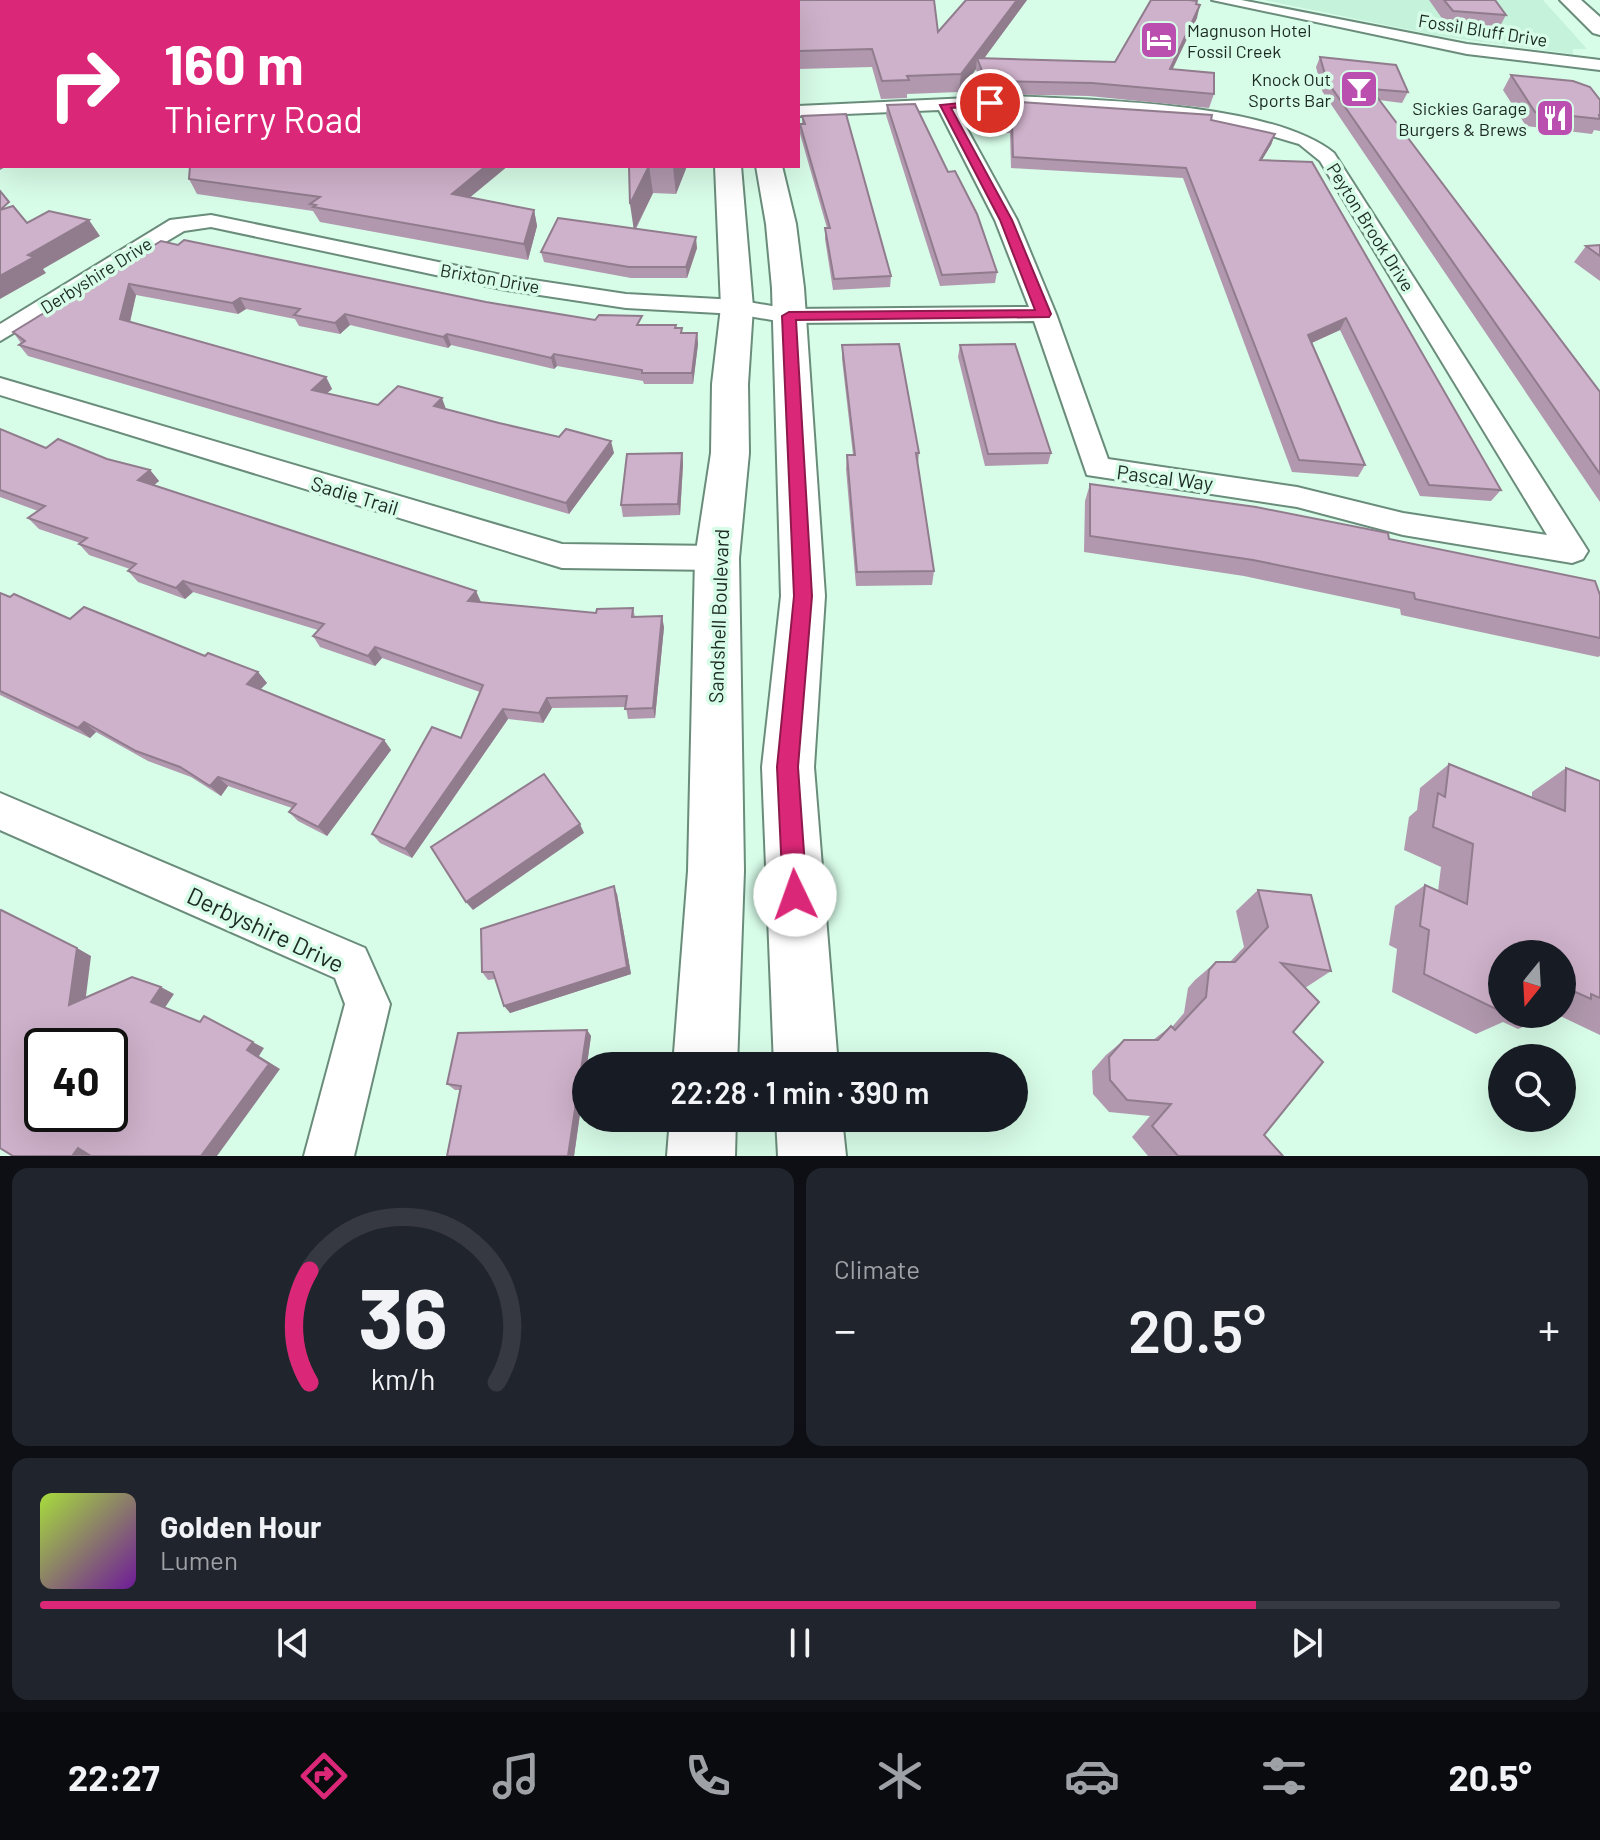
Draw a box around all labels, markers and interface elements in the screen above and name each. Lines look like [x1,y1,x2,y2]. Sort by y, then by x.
street label: Fossil Bluff Drive [1417,9,1549,51]
hotel icon: Magnuson Hotel Fossil Creek [1138,19,1180,61]
place label: Magnuson Hotel Fossil Creek [1187,19,1311,62]
text: 160 m [164,29,304,96]
icon: right [32,32,136,136]
place label: Knock Out Sports Bar [1248,68,1331,111]
bar icon: Knock Out Sports Bar [1338,68,1380,110]
pin [956,69,1024,137]
icon: arrive [968,81,1012,125]
text: Thierry Road [164,97,363,140]
place label: Sickies Garage Burgers & Brews [1398,97,1527,140]
restaurant icon: Sickies Garage Burgers & Brews [1534,97,1576,139]
street label: Peyton Brook Drive [1323,159,1419,295]
street label: Derbyshire Drive [36,232,156,318]
street label: Brixton Drive [439,258,541,298]
street label: Pascal Way [1116,459,1214,495]
street label: Sadie Trail [308,470,402,520]
street label: Sandshell Boulevard [703,528,733,704]
position arrow [753,853,837,937]
street label: Derbyshire Drive [183,880,349,978]
north arrow [1488,940,1576,1028]
map controls [1488,940,1576,1132]
speed limit sign: 40 [24,1028,128,1132]
button: search [1488,1044,1576,1132]
text: 22:28 · 1 min · 390 m [671,1074,929,1110]
text: Climate [834,1253,920,1284]
text: 36 [358,1266,448,1366]
text: 20.5° [1128,1293,1266,1365]
text: − [834,1302,856,1355]
text: + [1538,1302,1560,1355]
text: km/h [371,1361,435,1396]
text: Golden Hour [160,1508,322,1544]
text: Lumen [160,1544,238,1575]
icon: previous [271,1621,315,1665]
icon: pause [778,1621,822,1665]
icon: next [1285,1621,1329,1665]
icon: directions [296,1748,352,1804]
icon: music [488,1748,544,1804]
icon: phone [680,1748,736,1804]
icon: climate [872,1748,928,1804]
icon: car [1064,1748,1120,1804]
icon: filters [1256,1748,1312,1804]
text: 22:27 [68,1755,160,1798]
text: 20.5° [1449,1755,1532,1798]

